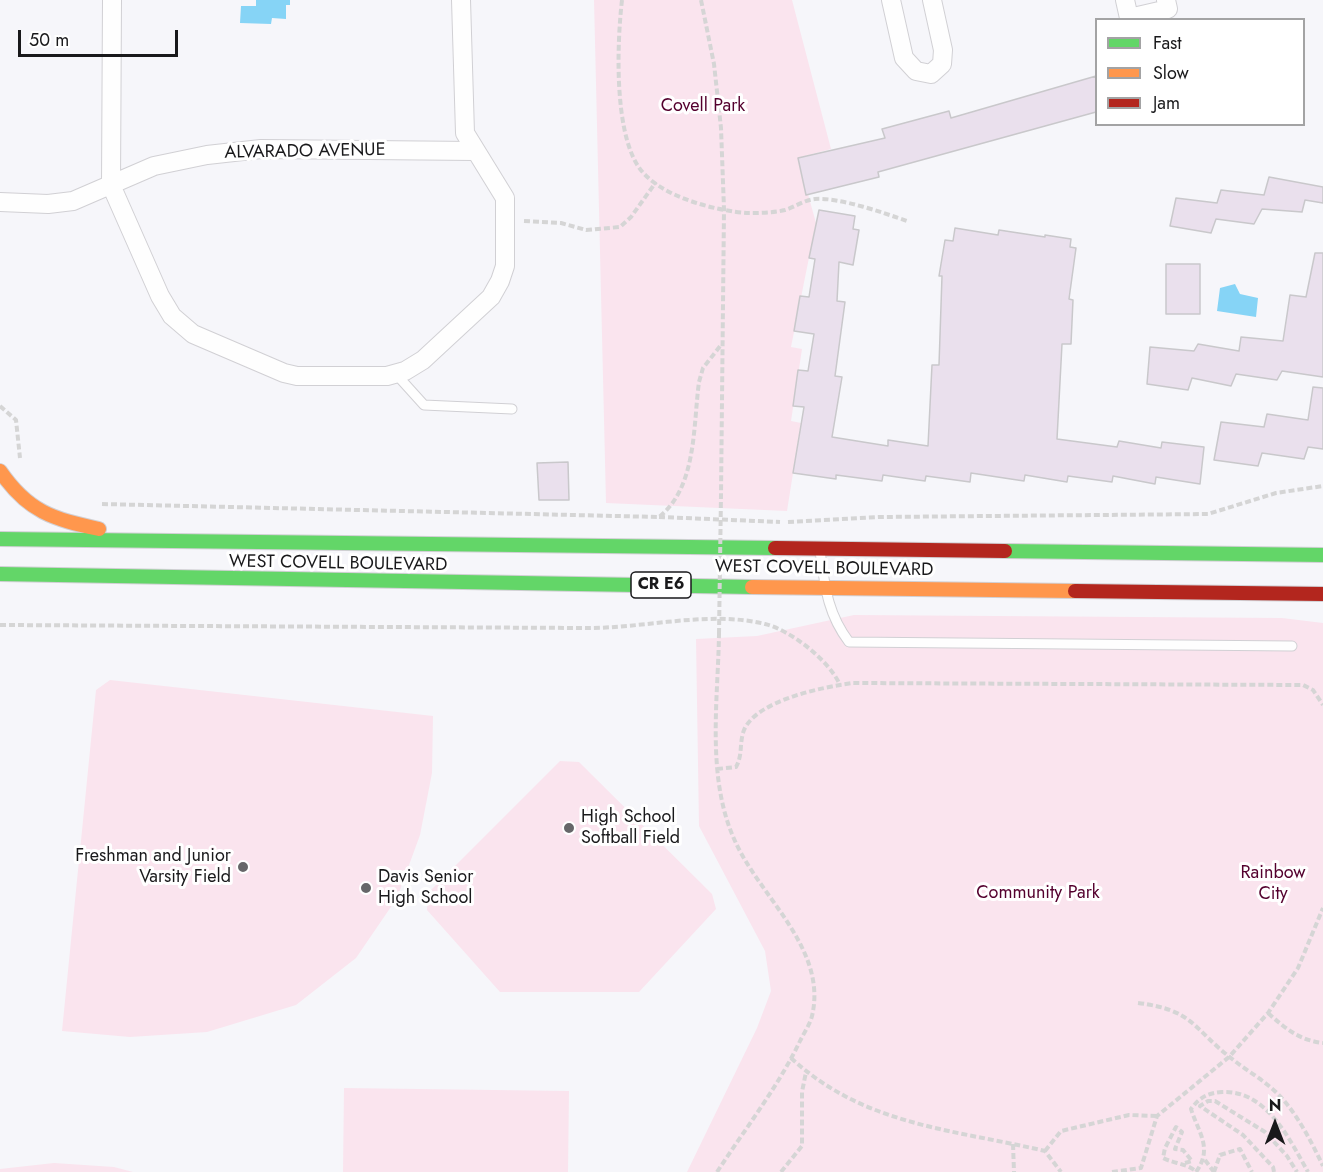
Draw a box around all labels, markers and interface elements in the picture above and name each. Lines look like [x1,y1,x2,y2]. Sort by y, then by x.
scale bar [21,18,182,56]
legend [1095,18,1305,126]
text: 50 m [29,27,69,53]
text: Fast [1153,30,1182,56]
text: Slow [1153,60,1189,86]
text: Jam [1153,90,1180,116]
park label: Covell Park [661,96,745,118]
street label: ALVARADO AVENUE [224,140,386,164]
street label: WEST COVELL BOULEVARD [229,551,447,577]
street label: WEST COVELL BOULEVARD [715,556,933,582]
road number: CR E6 [631,572,691,598]
place label: High School Softball Field [581,807,680,850]
marker: High School Softball Field [562,821,576,835]
place label: Freshman and Junior Varsity Field [75,846,231,888]
marker: Freshman and Junior Varsity Field [236,860,250,874]
park label: Rainbow City [1241,863,1305,906]
place label: Davis Senior High School [378,867,473,910]
marker: Davis Senior High School [359,881,373,895]
park label: Community Park [976,883,1100,905]
north arrow [1245,1094,1305,1154]
text: N [1269,1094,1281,1117]

